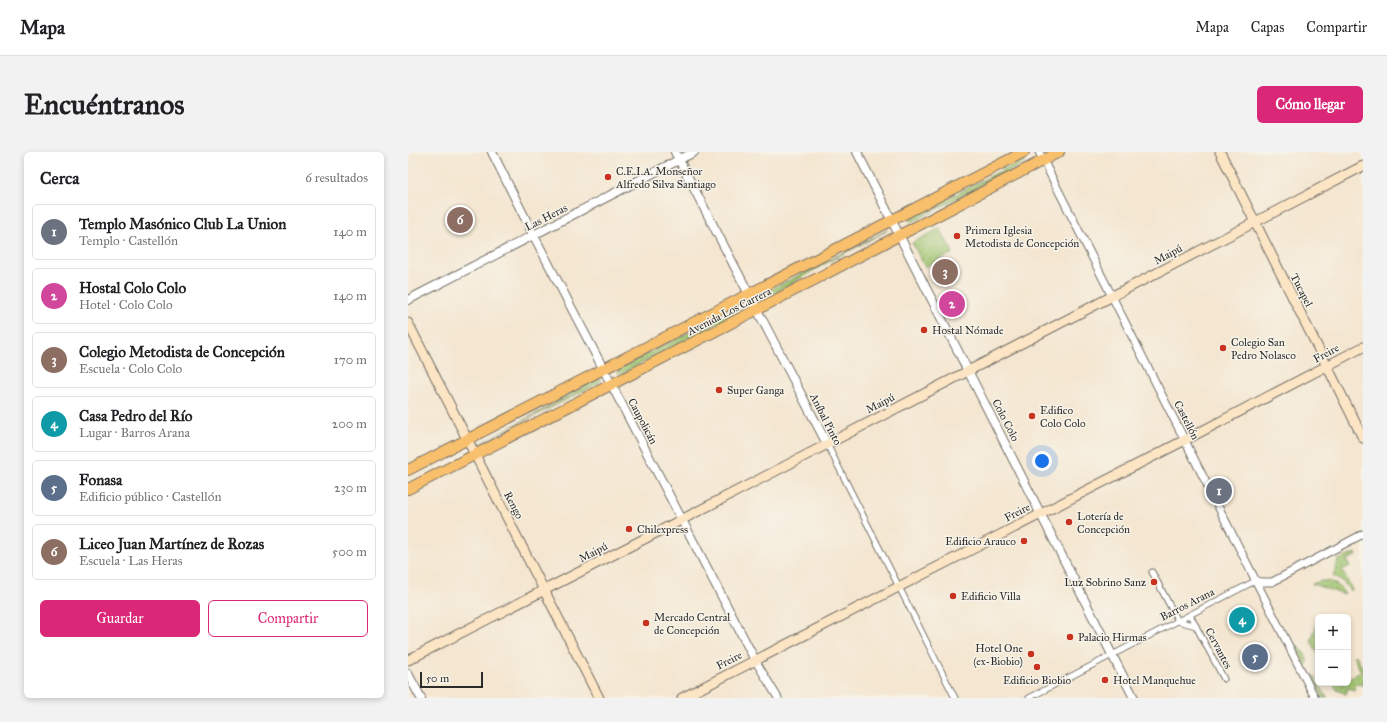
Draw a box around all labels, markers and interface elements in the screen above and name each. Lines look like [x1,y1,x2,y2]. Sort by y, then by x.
text: Mapa [20,16,65,39]
text: Mapa [1196,19,1229,36]
text: Capas [1251,19,1284,36]
text: Compartir [1306,19,1367,36]
button: Cómo llegar [1257,86,1363,123]
text: Encuéntranos [24,87,185,122]
place label: C.E.I.A. Monseñor Alfredo Silva Santiago [615,165,716,191]
text: Cerca [40,168,79,189]
text: 6 resultados [305,170,368,186]
marker: C.E.I.A. Monseñor Alfredo Silva Santiago [603,172,613,182]
street label: Las Heras [523,201,570,234]
pin: 6 [447,205,473,235]
text: Templo Masónico Club La Union [79,215,286,233]
text: 1 [51,224,57,240]
text: 140 m [333,224,367,240]
place label: Primera Iglesia Metodista de Concepción [965,224,1079,250]
marker: Primera Iglesia Metodista de Concepción [952,231,962,241]
text: Templo · Castellón [79,233,178,249]
street label: Maipú [1152,242,1185,267]
pin: 3 [932,257,958,287]
street label: Tucapel [1288,271,1315,309]
text: Hostal Colo Colo [79,279,186,297]
street label: Avenida Los Carrera [684,285,773,339]
text: 2 [51,288,57,304]
text: 140 m [333,288,367,304]
pin: 2 [939,289,965,319]
text: Hotel · Colo Colo [79,297,173,313]
place label: Hostal Nómade [932,324,1004,337]
marker: Hostal Nómade [919,325,929,335]
place label: Colegio San Pedro Nolasco [1231,336,1296,362]
street label: Freire [1311,341,1342,366]
text: Colegio Metodista de Concepción [79,343,285,361]
marker: Colegio San Pedro Nolasco [1218,343,1228,353]
text: 3 [51,352,57,368]
text: 170 m [334,352,367,368]
text: Escuela · Colo Colo [79,361,182,377]
place label: Super Ganga [727,384,785,397]
marker: Super Ganga [714,385,724,395]
street label: Aníbal Pinto [807,390,844,448]
street label: Maipú [864,391,897,416]
street label: Caupolicán [625,396,660,447]
street label: Colo Colo [989,397,1022,444]
street label: Castellón [1171,399,1202,442]
place label: Edifico Colo Colo [1040,404,1086,430]
text: Casa Pedro del Río [79,407,192,425]
marker: Edifico Colo Colo [1027,411,1037,421]
text: 4 [50,416,58,432]
text: 200 m [332,416,367,432]
text: Lugar · Barros Arana [79,425,190,441]
your location [1032,451,1052,471]
text: Fonasa [79,471,122,489]
pin: 1 [1206,476,1232,506]
text: 5 [51,480,57,496]
text: 230 m [334,480,367,496]
text: Edificio público · Castellón [79,489,221,505]
street label: Rengo [501,489,526,521]
street label: Freire [1002,500,1033,524]
place label: Lotería de Concepción [1077,510,1130,536]
marker: Lotería de Concepción [1064,517,1074,527]
place label: Chilexpress [637,523,688,536]
marker: Chilexpress [624,524,634,534]
text: Liceo Juan Martínez de Rozas [79,535,264,553]
place label: Edificio Arauco [945,535,1016,548]
marker: Edificio Arauco [1019,536,1029,546]
street label: Maipú [577,540,610,565]
text: 6 [51,544,57,560]
text: 500 m [332,544,367,560]
text: Escuela · Las Heras [79,553,183,569]
place label: Luz Sobrino Sanz [1064,576,1146,589]
marker: Luz Sobrino Sanz [1149,577,1159,587]
street label: Barros Arana [1158,585,1217,624]
place label: Edificio Villa [961,590,1021,603]
marker: Edificio Villa [948,591,958,601]
button: Guardar [40,600,200,637]
button: Compartir [208,600,368,637]
pin: 4 [1229,605,1255,635]
place label: Mercado Central de Concepción [654,611,730,637]
map controls [1315,614,1351,686]
button: + [1315,614,1351,650]
marker: Mercado Central de Concepción [641,618,651,628]
street label: Cervantes [1202,625,1235,671]
place label: Palacio Hirmas [1078,631,1147,644]
marker: Palacio Hirmas [1065,632,1075,642]
place label: Hotel One (ex-Biobio) [973,642,1023,668]
pin: 5 [1242,642,1268,672]
street label: Freire [714,648,745,672]
marker: Hotel One (ex-Biobio) [1026,649,1036,659]
button: − [1315,650,1351,686]
marker: Edificio Biobio [1032,662,1042,672]
scale bar [420,670,483,689]
text: 50 m [426,672,449,685]
place label: Edificio Biobio [1003,674,1071,687]
place label: Hotel Manquehue [1113,674,1196,688]
marker: Hotel Manquehue [1100,675,1110,685]

